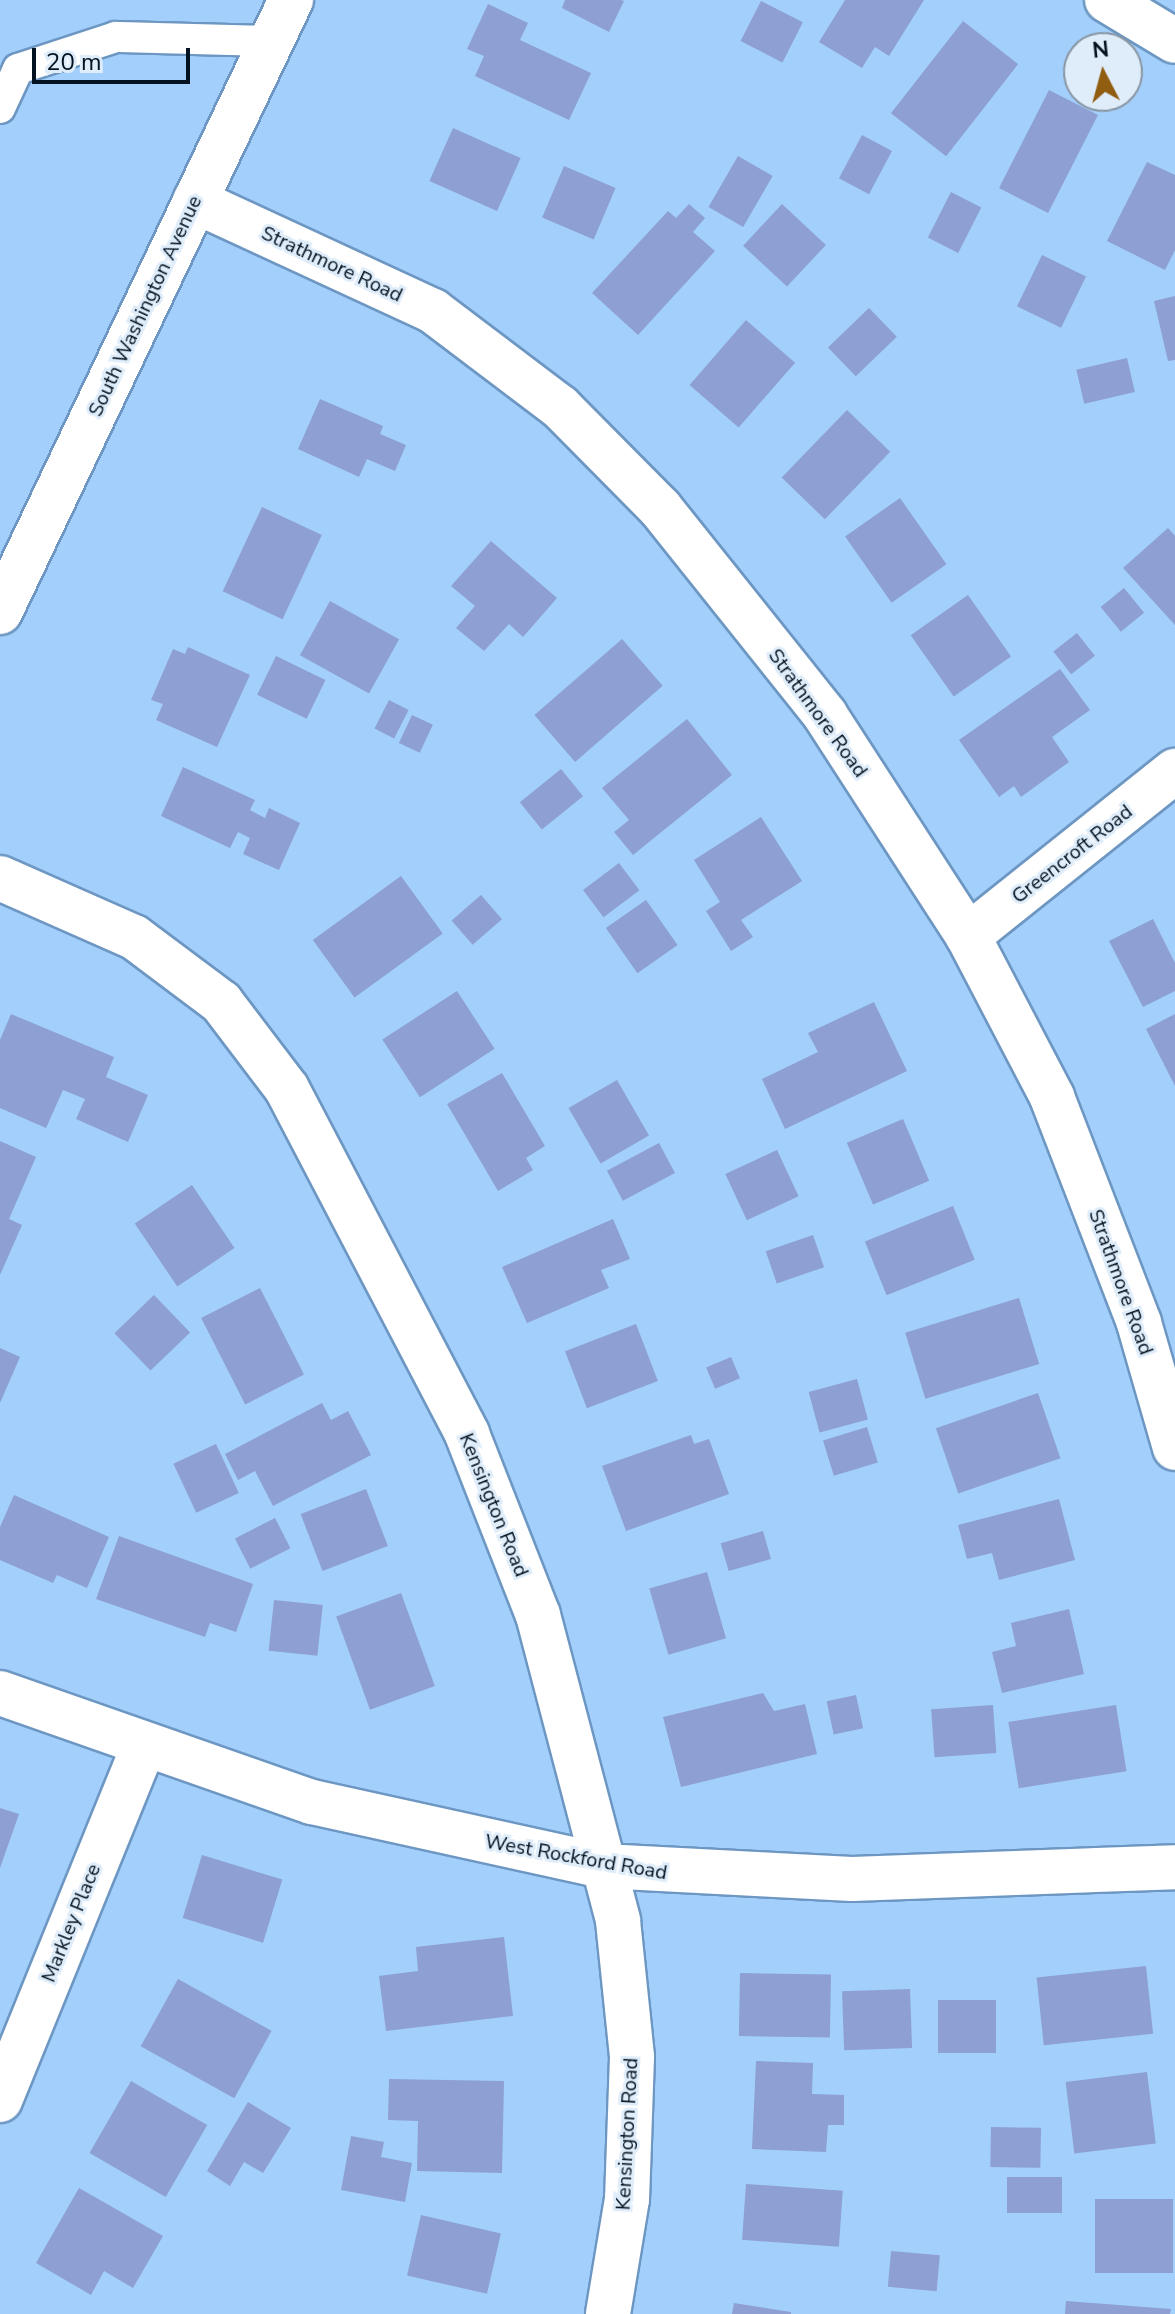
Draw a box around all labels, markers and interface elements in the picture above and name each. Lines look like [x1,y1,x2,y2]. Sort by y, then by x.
scale bar [36,32,194,82]
north arrow [1063,32,1143,112]
text: N [1091,34,1110,66]
text: 20 m [46,46,102,78]
street label: South Washington Avenue [83,192,207,420]
street label: Strathmore Road [258,221,406,307]
street label: Strathmore Road [763,644,873,782]
street label: Greencroft Road [1007,799,1137,909]
street label: Strathmore Road [1084,1206,1158,1358]
street label: Kensington Road [454,1430,534,1580]
street label: West Rockford Road [483,1829,669,1885]
street label: Markley Place [36,1860,106,1986]
street label: Kensington Road [611,2057,643,2211]

